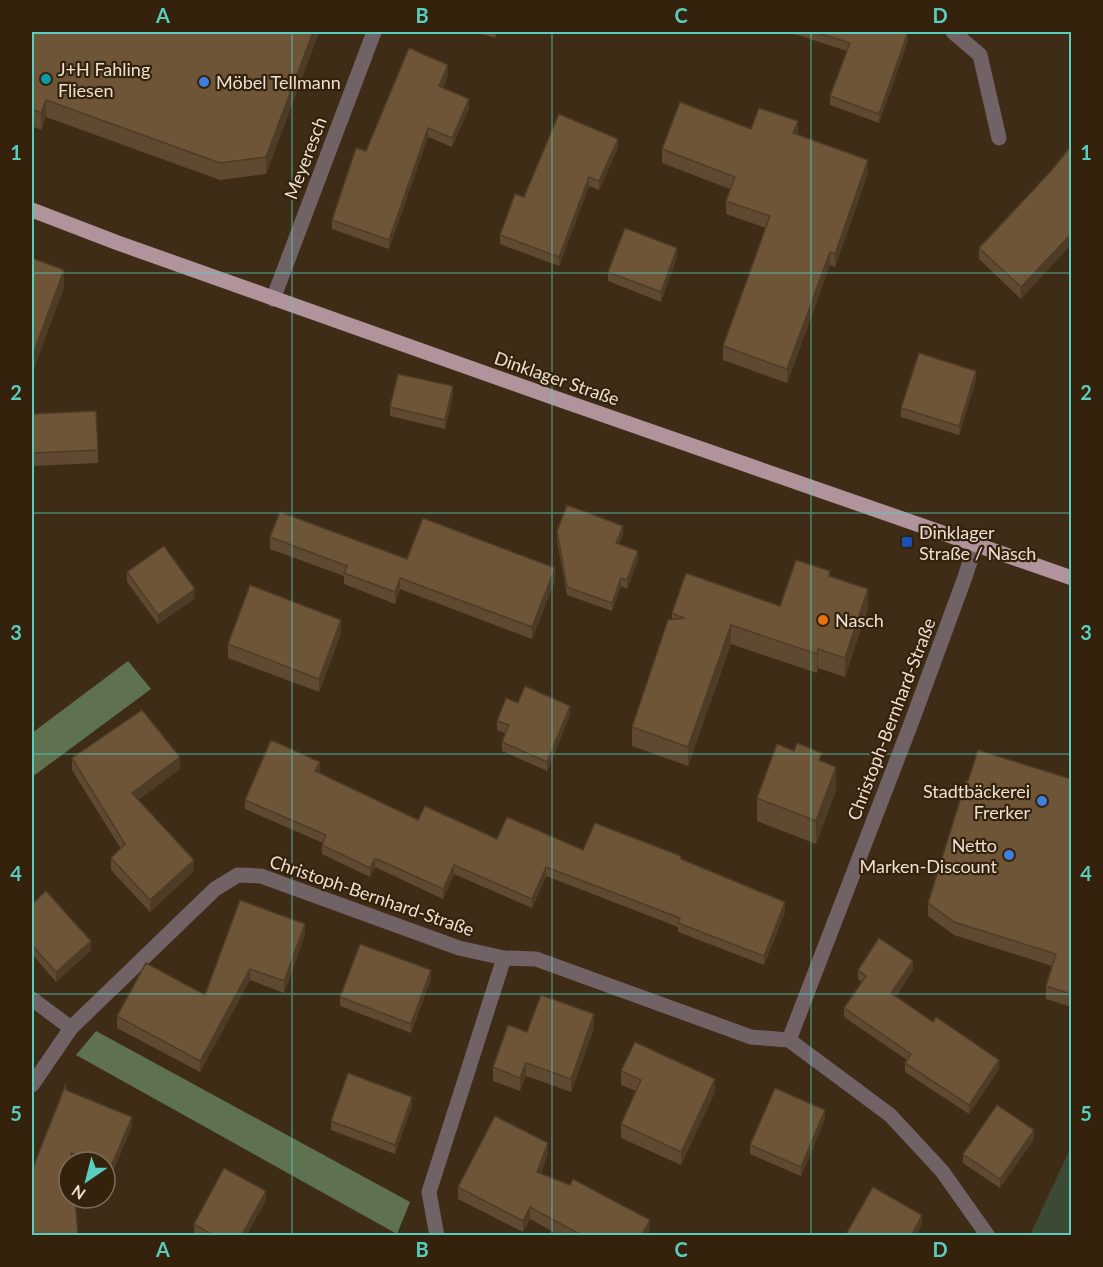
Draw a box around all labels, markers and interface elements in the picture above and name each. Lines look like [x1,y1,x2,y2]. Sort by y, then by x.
text: A [155,3,170,27]
text: B [415,3,429,27]
text: C [674,3,688,27]
text: D [932,3,948,27]
place label: J+H Fahling Fliesen [58,58,150,101]
place label: Möbel Tellmann [216,71,341,93]
marker: J+H Fahling Fliesen [39,72,53,86]
marker: Möbel Tellmann [197,75,211,89]
street label: Meyeresch [279,114,331,202]
text: 1 [10,140,22,164]
text: 1 [1080,140,1092,164]
street label: Dinklager Straße [492,346,622,410]
text: 2 [10,380,22,404]
text: 2 [1080,380,1092,404]
place label: Dinklager Straße / Nasch [919,521,1036,564]
marker: Dinklager Straße / Nasch [900,535,914,549]
place label: Nasch [835,609,884,631]
marker: Nasch [816,613,830,627]
street label: Christoph-Bernhard-Straße [842,615,940,823]
text: 3 [10,620,22,644]
text: 3 [1080,620,1092,644]
place label: Stadtbäckerei Frerker [923,780,1030,823]
marker: Stadtbäckerei Frerker [1035,794,1049,808]
place label: Netto Marken-Discount [860,834,998,877]
marker: Netto Marken-Discount [1002,848,1016,862]
street label: Christoph-Bernhard-Straße [267,850,477,940]
text: 4 [10,861,22,885]
text: 4 [1080,861,1092,885]
text: 5 [10,1101,22,1125]
text: 5 [1080,1101,1092,1125]
north arrow [57,1150,117,1210]
text: N [68,1181,89,1204]
text: A [155,1237,170,1261]
text: B [415,1237,429,1261]
text: C [674,1237,688,1261]
text: D [932,1237,948,1261]

